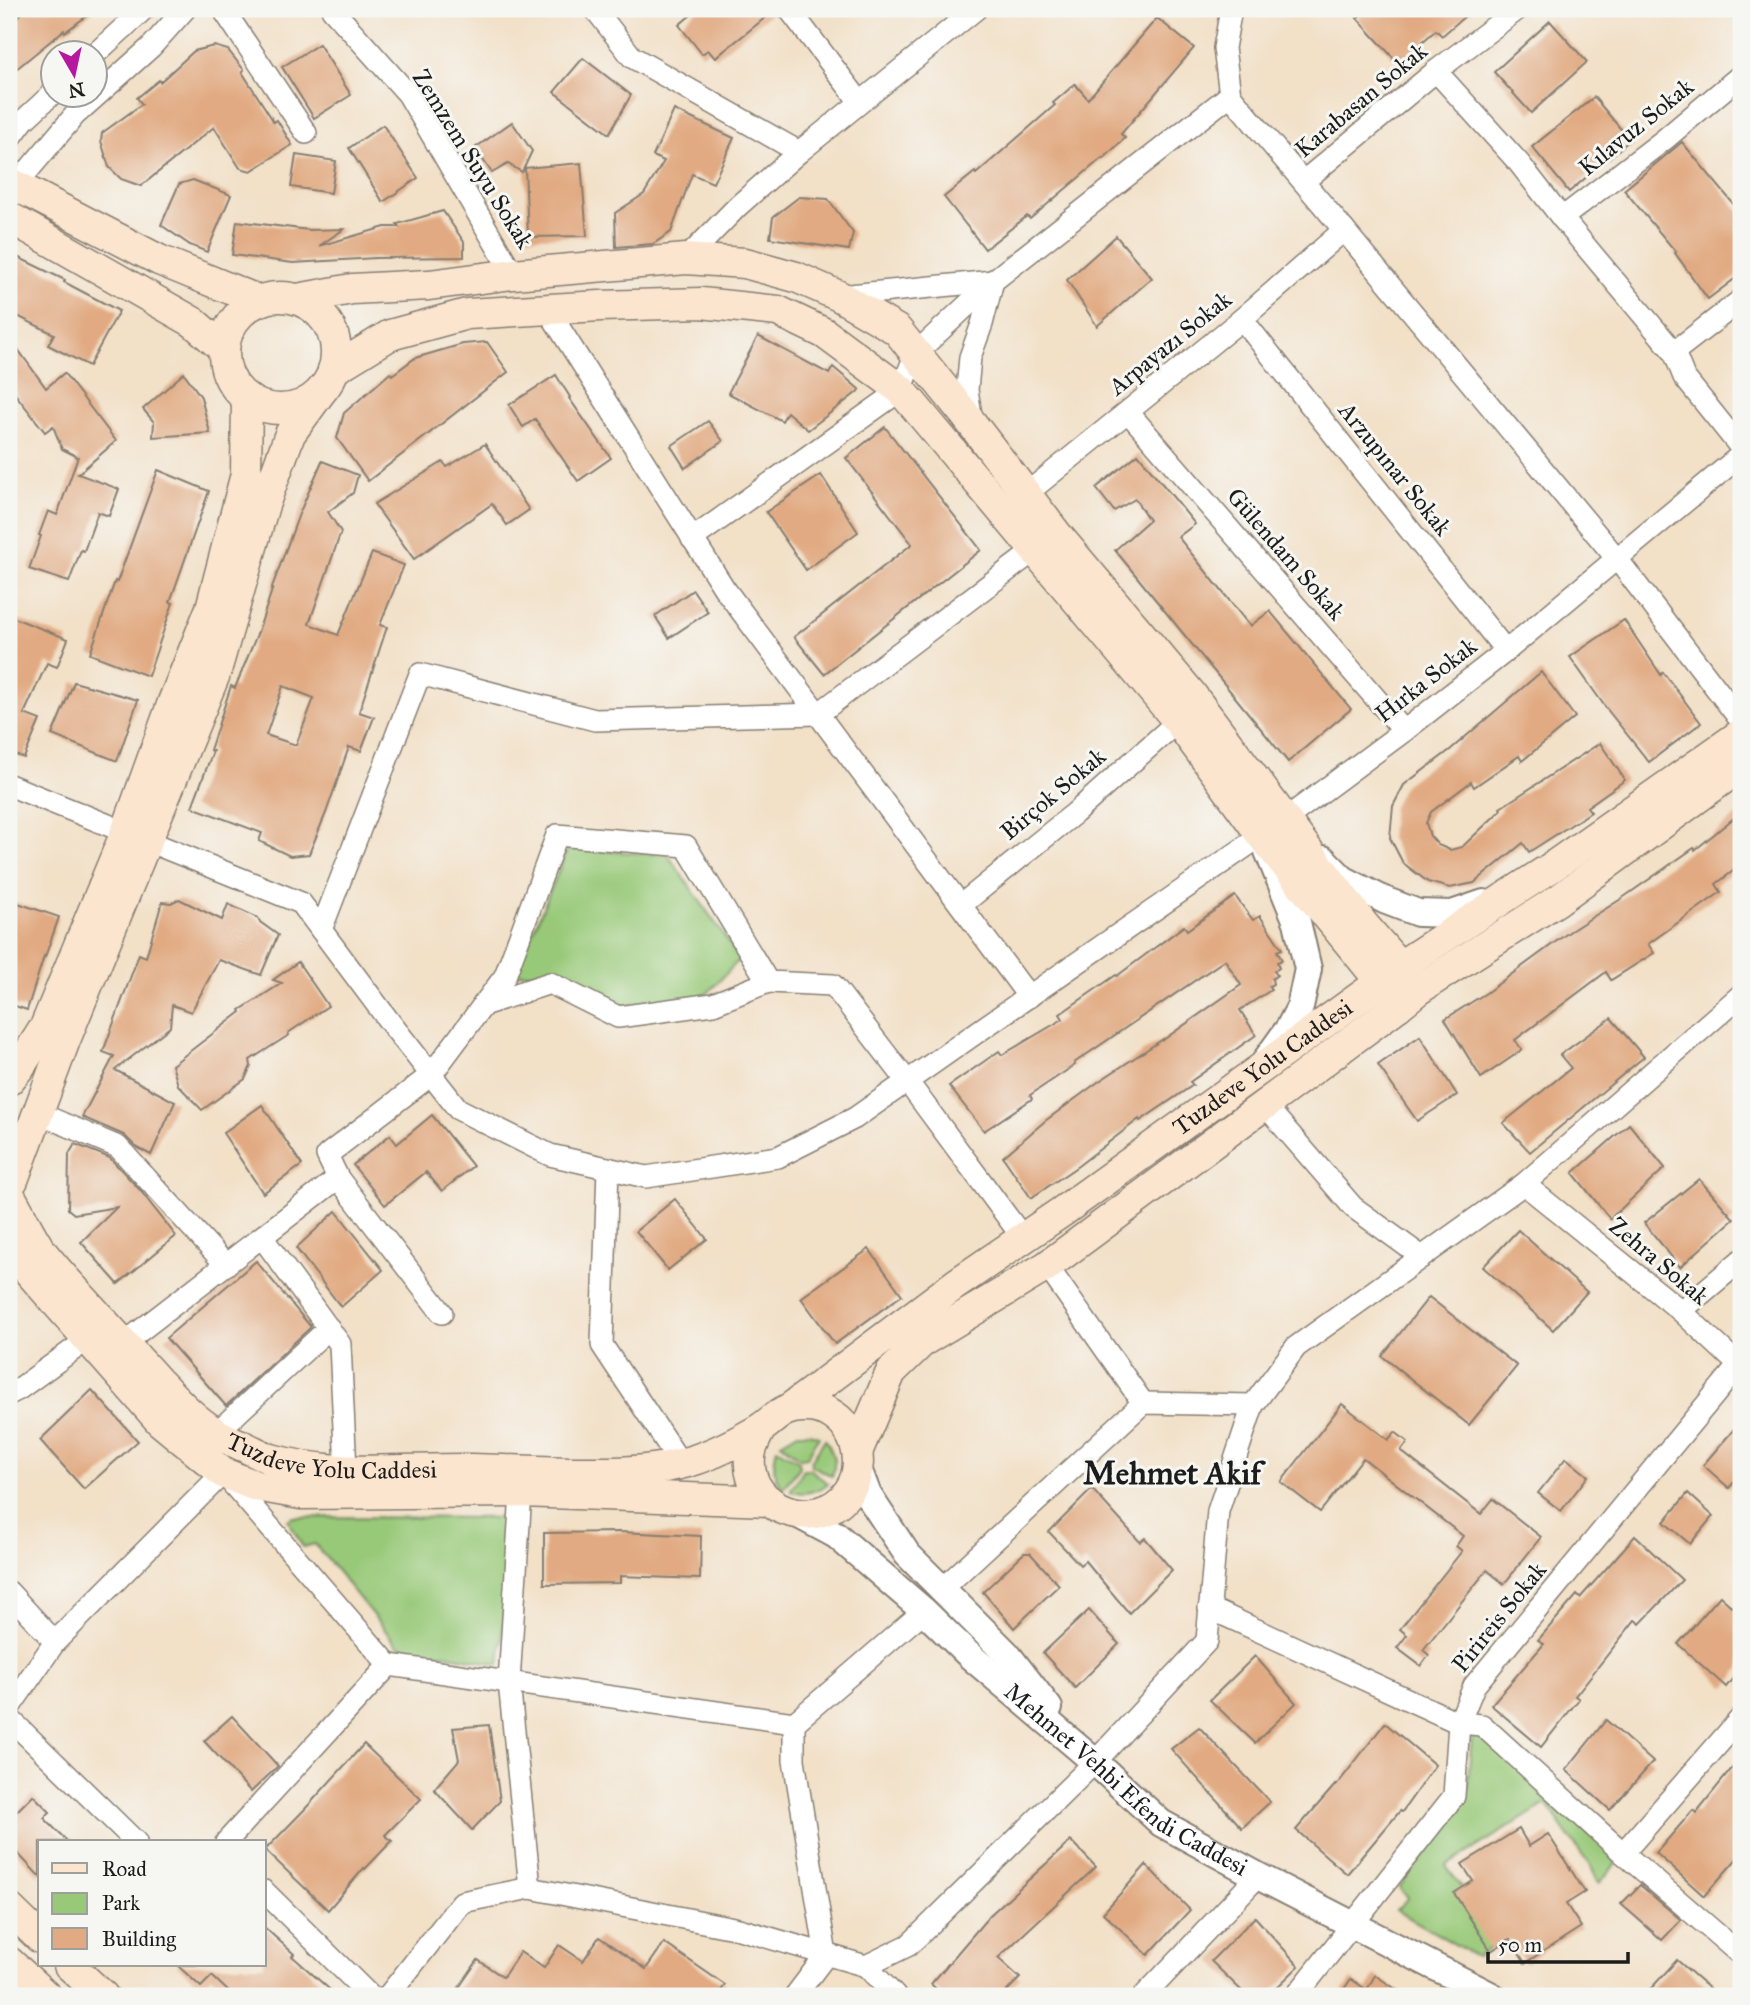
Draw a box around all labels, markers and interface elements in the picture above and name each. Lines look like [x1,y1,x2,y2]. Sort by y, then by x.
street label: Karabasan Sokak [1289,35,1434,164]
north arrow [38,38,108,108]
street label: Zemzem Suyu Sokak [406,64,541,255]
street label: Kılavuz Sokak [1573,71,1700,182]
text: N [67,78,86,103]
street label: Arpayazı Sokak [1102,284,1238,402]
street label: Arzupınar Sokak [1331,395,1459,543]
street label: Gülendam Sokak [1220,482,1352,627]
street label: Hırka Sokak [1369,630,1484,729]
street label: Birçok Sokak [994,741,1112,847]
street label: Tuzdeve Yolu Caddesi [1167,992,1359,1142]
street label: Zehra Sokak [1603,1211,1716,1312]
street label: Tuzdeve Yolu Caddesi [222,1426,438,1486]
district label: Mehmet Akif [1083,1454,1266,1493]
street label: Pirireis Sokak [1445,1555,1553,1678]
street label: Mehmet Vehbi Efendi Caddesi [998,1677,1253,1883]
legend [38,1840,266,1966]
text: Road [102,1856,147,1882]
text: Park [102,1890,140,1916]
scale bar [1488,1921,1628,1965]
text: Building [102,1926,176,1952]
text: 50 m [1498,1932,1543,1958]

